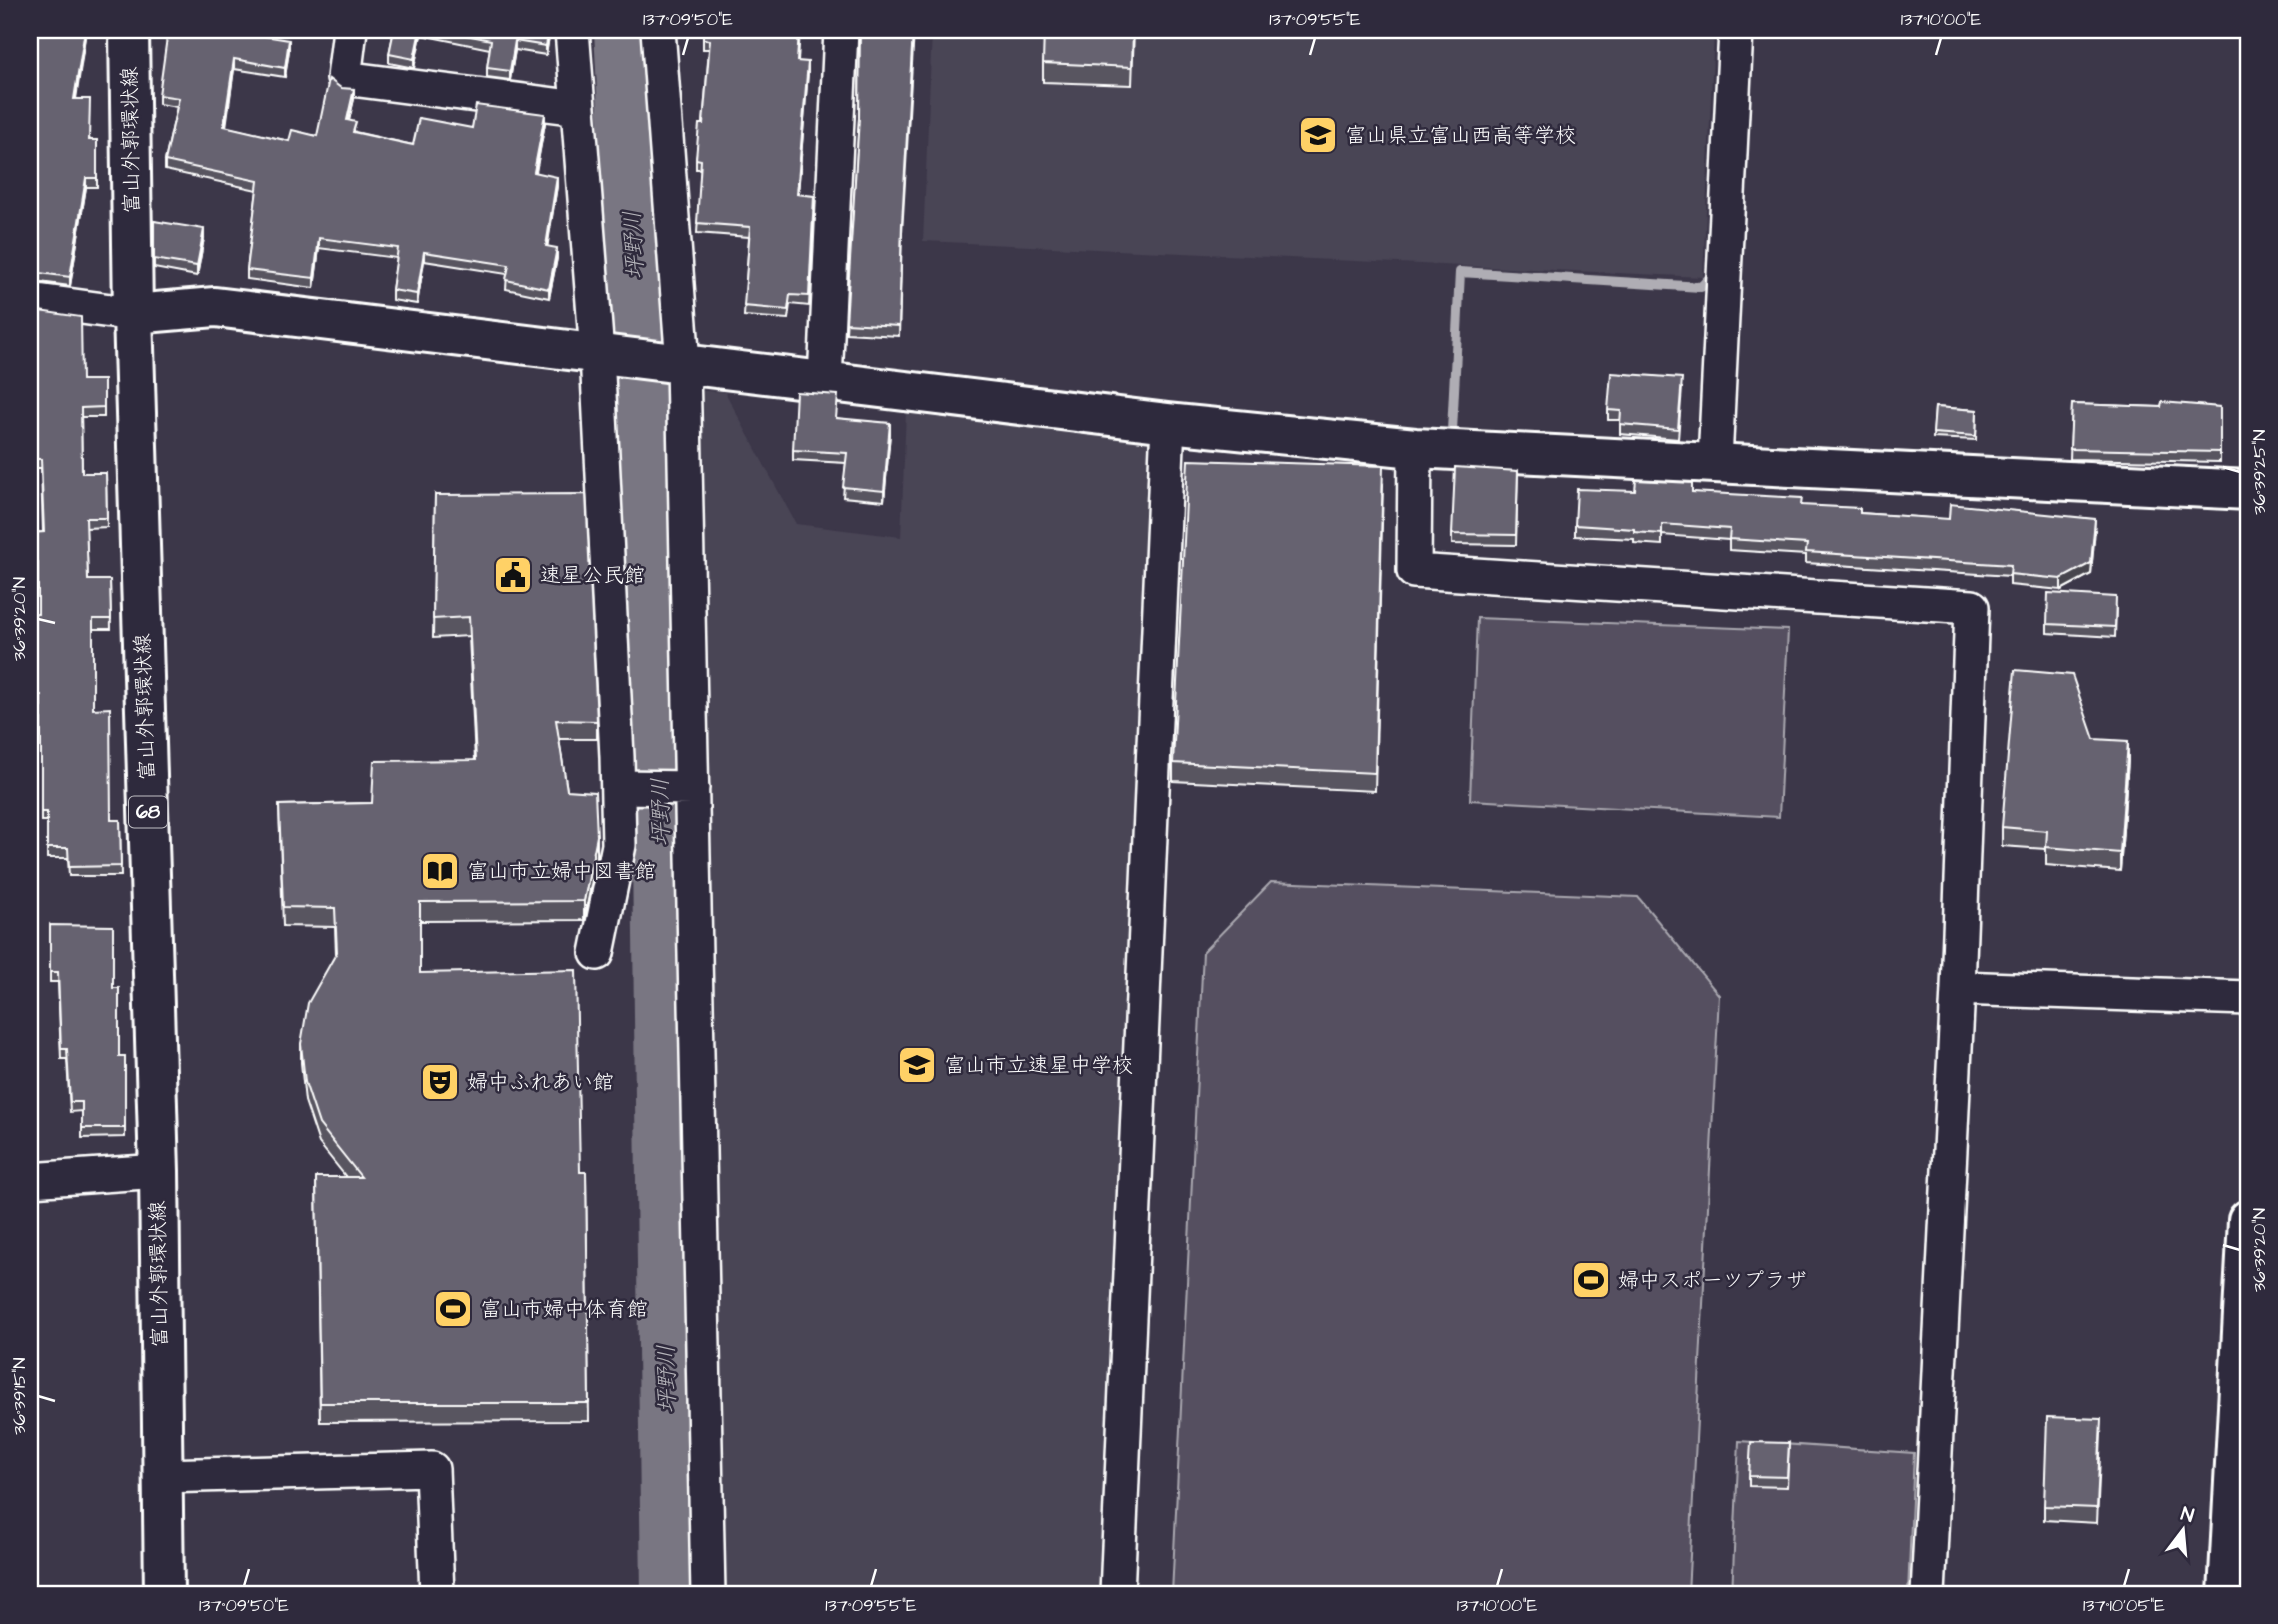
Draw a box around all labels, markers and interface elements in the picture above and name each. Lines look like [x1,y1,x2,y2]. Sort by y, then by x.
text: 137°09'50"E [643,7,733,32]
text: 137°09'55"E [1269,7,1361,32]
text: 137°10'00"E [1901,7,1982,32]
street label: 富山外郭環状線 [115,66,147,214]
school or university icon: 富山県立富山西高等学校 [1297,114,1339,156]
place label: 富山県立富山西高等学校 [1345,121,1576,150]
water label: 坪野川 [616,210,652,280]
text: 36°39'25"N [2247,429,2272,515]
public building icon: 速星公民館 [492,554,534,596]
place label: 速星公民館 [540,561,645,590]
text: 36°39'20"N [7,577,32,661]
street label: 富山外郭環状線 [128,633,162,781]
water label: 坪野川 [644,777,678,847]
road number: 68 [129,796,167,828]
library icon: 富山市立婦中図書館 [419,850,461,892]
place label: 富山市立婦中図書館 [467,857,656,886]
school or university icon: 富山市立速星中学校 [896,1044,938,1086]
place label: 富山市立速星中学校 [944,1051,1133,1080]
theatre icon: 婦中ふれあい館 [419,1061,461,1103]
place label: 婦中ふれあい館 [467,1068,614,1097]
street label: 富山外郭環状線 [143,1200,175,1348]
text: 36°39'20"N [2247,1208,2272,1292]
sports icon: 婦中スポーツプラザ [1570,1259,1612,1301]
place label: 婦中スポーツプラザ [1618,1266,1807,1295]
sports icon: 富山市婦中体育館 [432,1288,474,1330]
place label: 富山市婦中体育館 [480,1295,648,1324]
water label: 坪野川 [650,1344,684,1414]
text: 36°39'15"N [7,1357,32,1435]
north arrow [2148,1494,2218,1564]
text: N [2178,1500,2197,1530]
text: 137°09'50"E [199,1593,289,1618]
text: 137°09'55"E [825,1593,917,1618]
text: 137°10'00"E [1457,1593,1538,1618]
text: 137°10'05"E [2083,1593,2165,1618]

